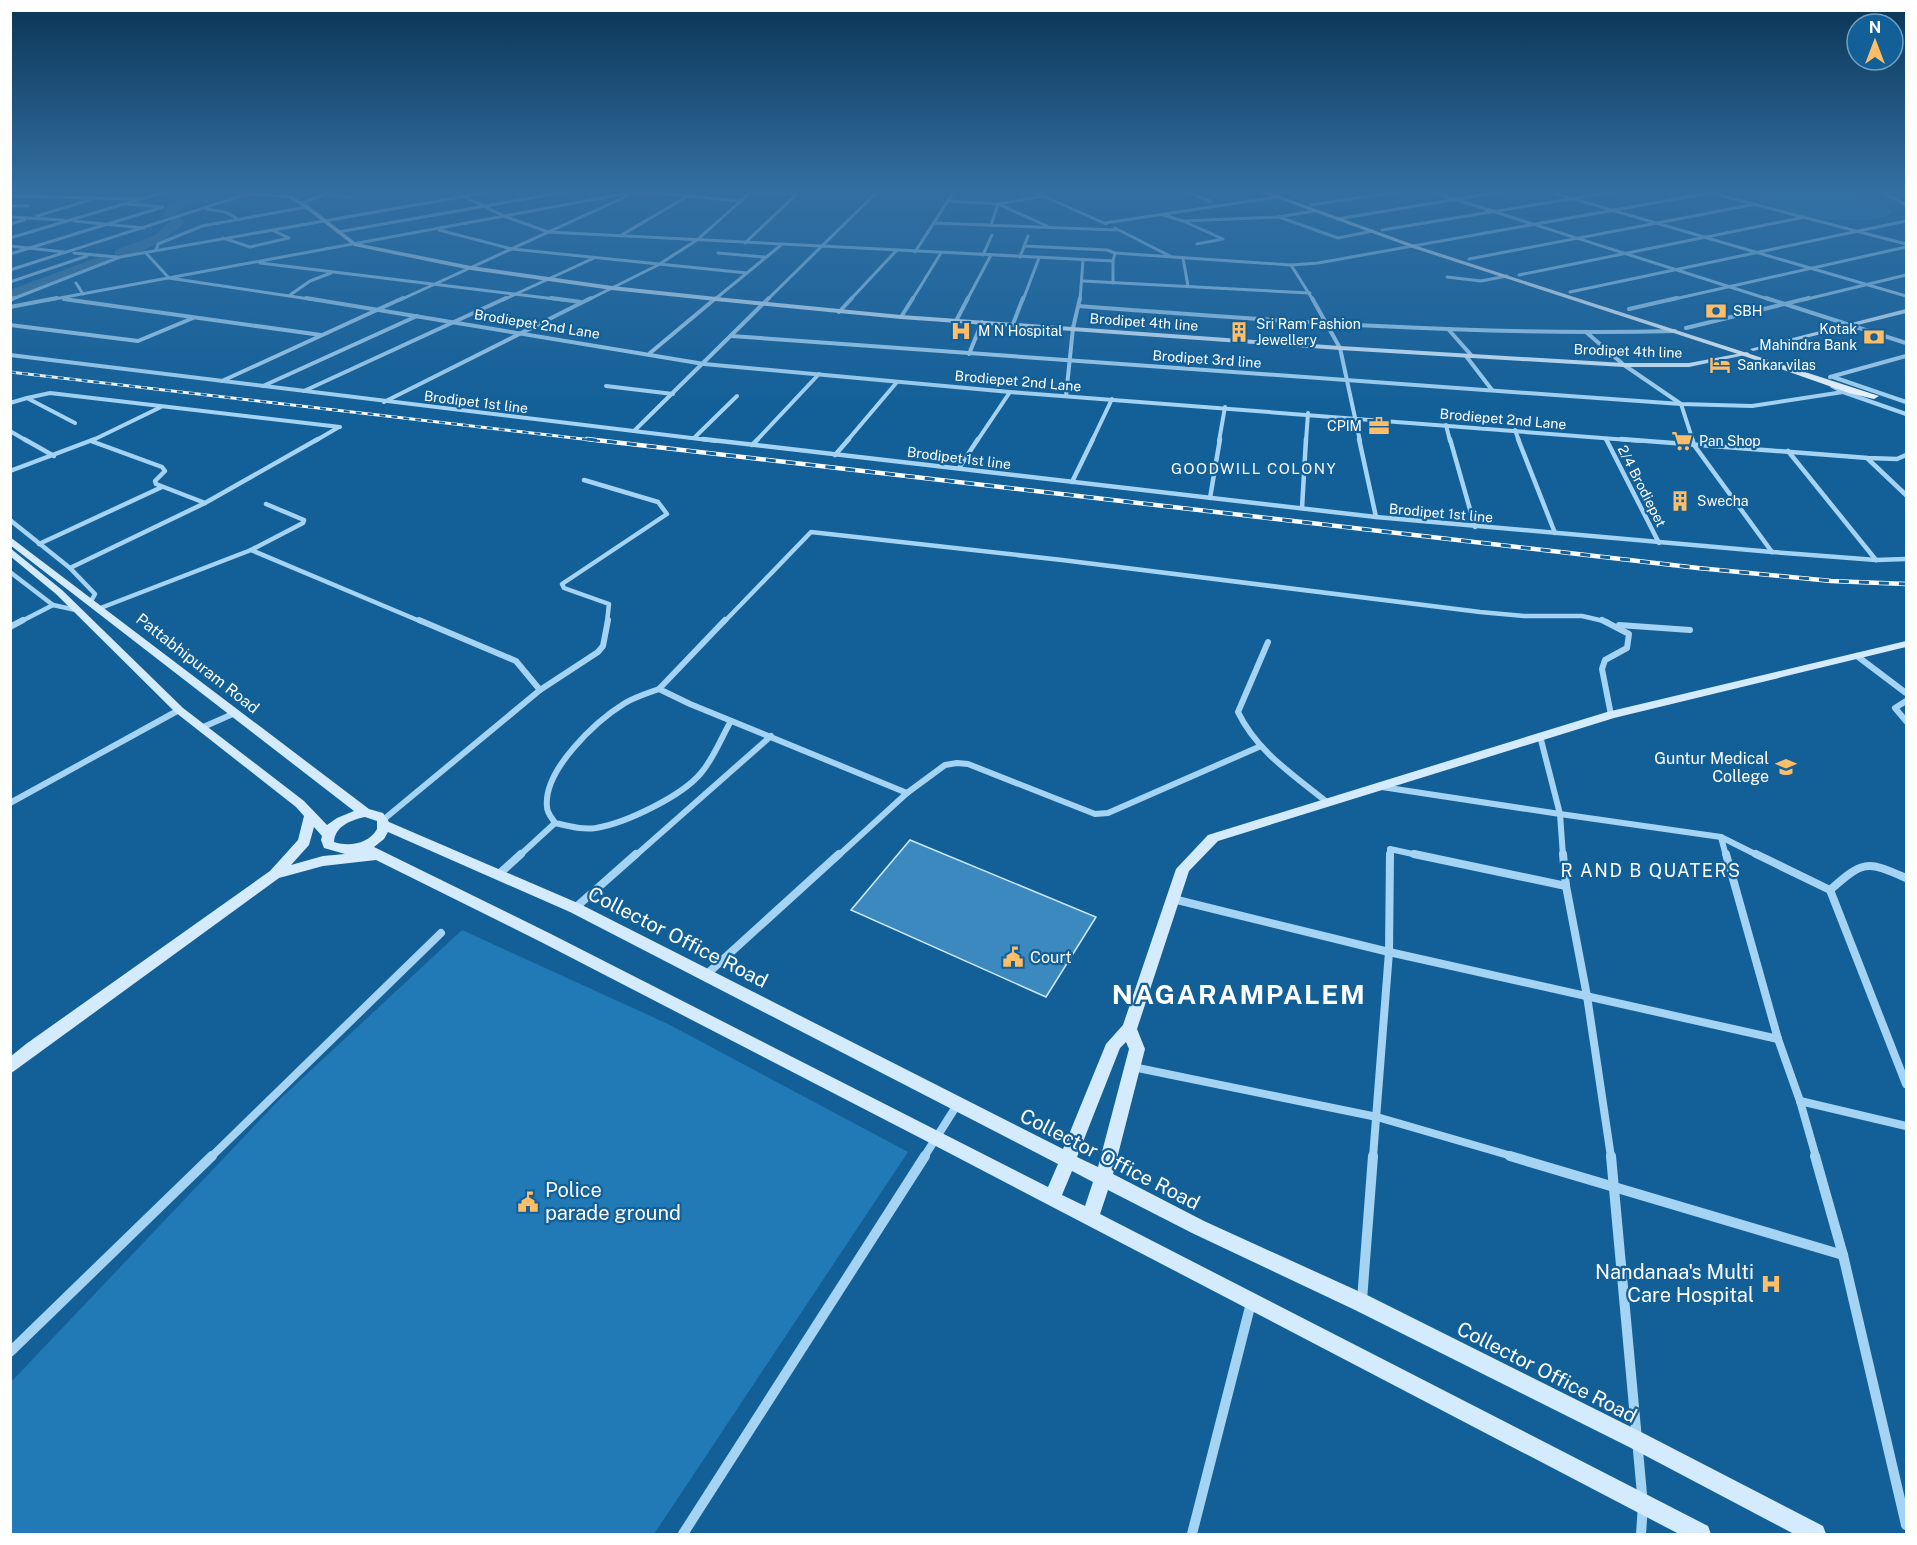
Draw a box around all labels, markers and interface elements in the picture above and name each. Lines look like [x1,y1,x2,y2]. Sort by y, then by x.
north arrow [1845,12,1905,72]
text: N [1869,18,1881,37]
bank icon: SBH [1704,299,1728,323]
place label: SBH [1733,303,1763,319]
street label: Brodiepet 2nd Lane [473,306,601,342]
street label: Brodipet 4th line [1089,310,1199,334]
place label: Sri Ram Fashion Jewellery [1256,316,1361,348]
hospital icon: M N Hospital [949,319,973,343]
building icon: Sri Ram Fashion Jewellery [1227,320,1251,344]
place label: Kotak Mahindra Bank [1759,321,1857,353]
place label: M N Hospital [978,323,1063,339]
bank icon: Kotak Mahindra Bank [1862,325,1886,349]
street label: Brodipet 4th line [1573,341,1683,361]
street label: Brodipet 3rd line [1152,347,1262,371]
hotel icon: Sankar vilas [1708,353,1732,377]
place label: Sankar vilas [1737,357,1816,373]
street label: Brodiepet 2nd Lane [954,367,1082,395]
street label: Brodipet 1st line [423,388,529,416]
street label: Brodiepet 2nd Lane [1439,405,1567,433]
office icon: CPIM [1367,414,1391,438]
place label: CPIM [1327,418,1362,434]
supermarket icon: Pan Shop [1670,429,1694,453]
place label: Pan Shop [1699,433,1761,449]
street label: 2/4 Brodiepet [1615,443,1669,529]
street label: Brodipet 1st line [906,444,1012,472]
district label: GOODWILL COLONY [1171,460,1337,477]
building icon: Swecha [1668,489,1692,513]
place label: Swecha [1697,493,1749,509]
street label: Brodipet 1st line [1388,500,1494,526]
street label: Pattabhipuram Road [132,609,263,717]
place label: Guntur Medical College [1654,749,1769,786]
school or university icon: Guntur Medical College [1774,755,1798,779]
district label: R AND B QUATERS [1561,860,1741,881]
street label: Collector Office Road [584,881,772,993]
public building icon: Court [1001,945,1025,969]
place label: Court [1030,948,1072,967]
district label: NAGARAMPALEM [1112,978,1366,1010]
street label: Collector Office Road [1016,1103,1204,1215]
place label: Police parade ground [545,1178,681,1225]
public building icon: Police parade ground [516,1190,540,1214]
place label: Nandanaa's Multi Care Hospital [1595,1260,1754,1307]
hospital icon: Nandanaa's Multi Care Hospital [1759,1272,1783,1296]
street label: Collector Office Road [1453,1316,1641,1428]

